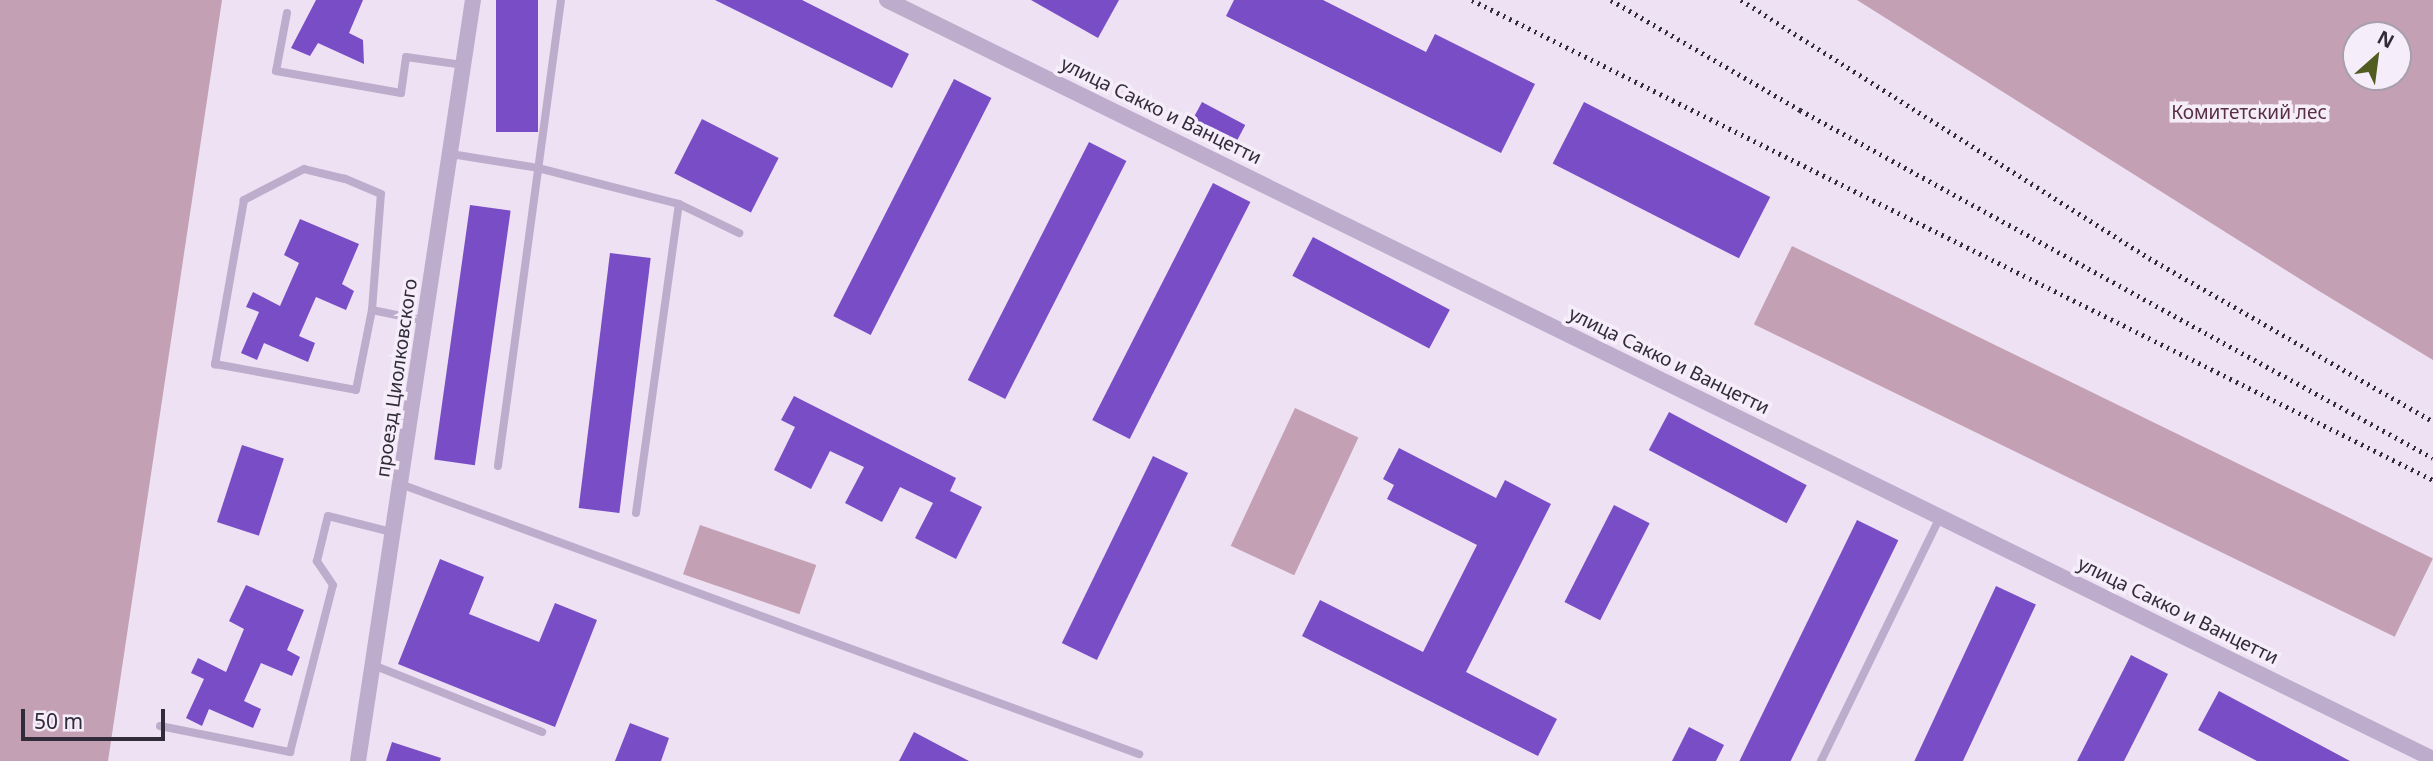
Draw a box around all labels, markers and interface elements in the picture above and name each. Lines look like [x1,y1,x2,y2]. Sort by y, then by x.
north arrow [2342,21,2412,91]
text: N [2373,24,2399,54]
street label: улица Сакко и Ванцетти [1057,52,1265,170]
park label: Комитетский лес [2171,102,2327,124]
street label: проезд Циолковского [372,277,422,479]
street label: улица Сакко и Ванцетти [1565,302,1773,420]
street label: улица Сакко и Ванцетти [2074,552,2282,670]
scale bar [24,694,168,738]
text: 50 m [34,707,83,735]

